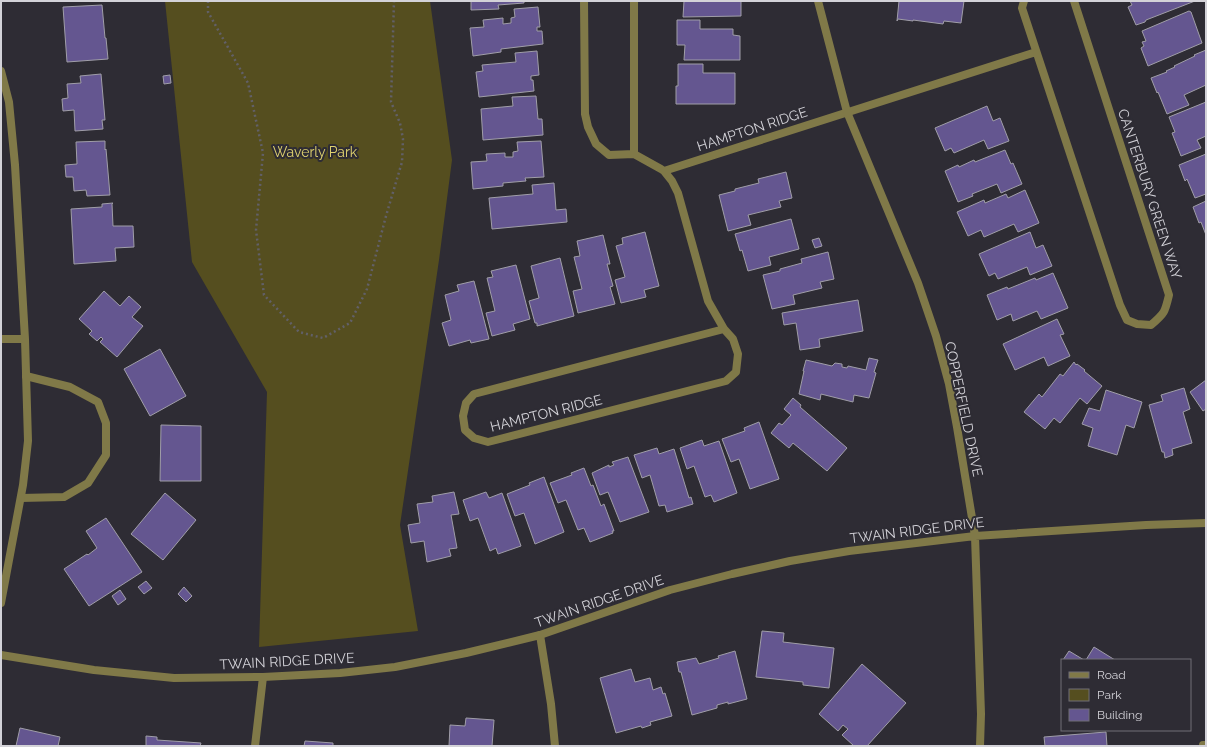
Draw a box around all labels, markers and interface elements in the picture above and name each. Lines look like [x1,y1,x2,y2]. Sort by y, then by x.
street label: HAMPTON RIDGE [695,104,809,154]
street label: CANTERBURY GREEN WAY [1115,107,1185,281]
park label: Waverly Park [273,144,358,160]
street label: COPPERFIELD DRIVE [942,340,986,478]
street label: HAMPTON RIDGE [488,391,604,435]
street label: TWAIN RIDGE DRIVE [849,514,985,546]
street label: TWAIN RIDGE DRIVE [533,571,665,631]
street label: TWAIN RIDGE DRIVE [219,649,355,673]
legend [1061,659,1191,731]
text: Road [1097,668,1126,682]
text: Park [1097,688,1122,702]
text: Building [1097,708,1143,722]

